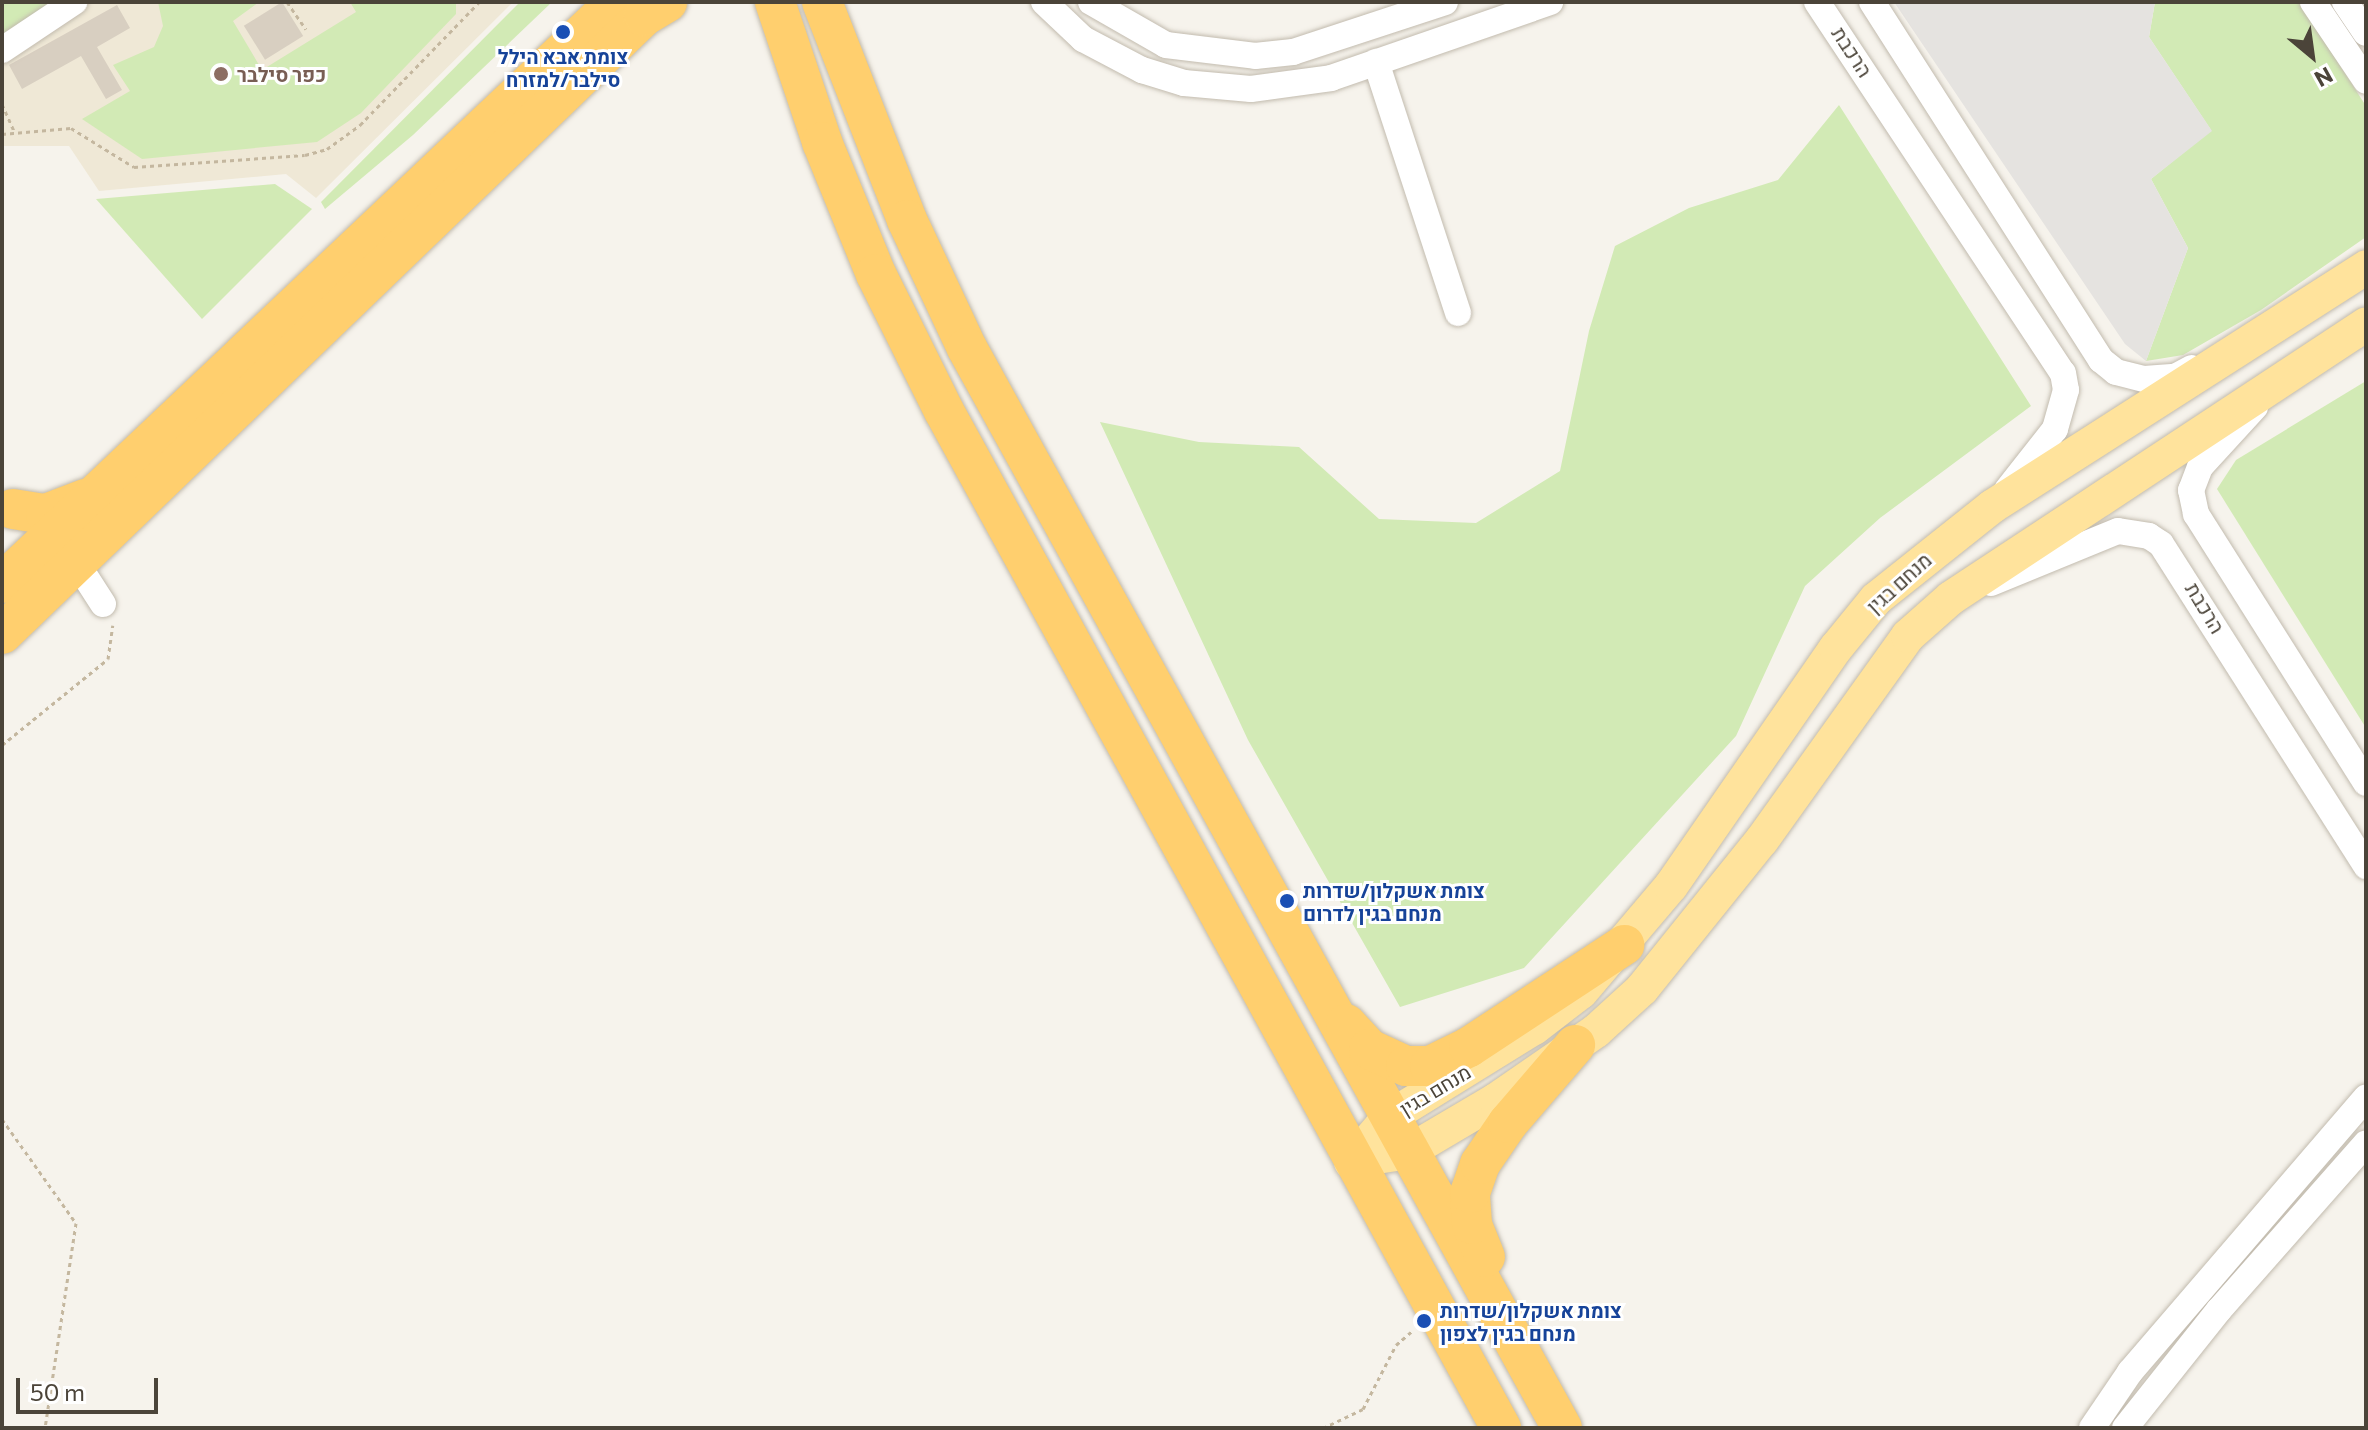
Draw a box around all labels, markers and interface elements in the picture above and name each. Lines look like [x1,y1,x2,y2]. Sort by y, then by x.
north arrow [2272,16,2352,96]
street label: הרכבת [1827,22,1877,82]
marker: צומת אבא הילל סילבר/למזרח [554,23,572,41]
place label: צומת אבא הילל סילבר/למזרח [498,44,628,91]
place label: כפר סילבר [237,62,326,86]
text: N [2310,62,2338,93]
marker: כפר סילבר [212,65,230,83]
street label: מנחם בגין [1862,548,1936,618]
street label: הרכבת [2180,578,2230,638]
place label: צומת אשקלון/שדרות מנחם בגין לדרום [1303,878,1485,925]
marker: צומת אשקלון/שדרות מנחם בגין לדרום [1278,892,1296,910]
street label: מנחם בגין [1395,1059,1475,1121]
place label: צומת אשקלון/שדרות מנחם בגין לצפון [1440,1298,1622,1345]
marker: צומת אשקלון/שדרות מנחם בגין לצפון [1415,1312,1433,1330]
scale bar [20,1362,162,1412]
text: 50 m [30,1377,85,1406]

